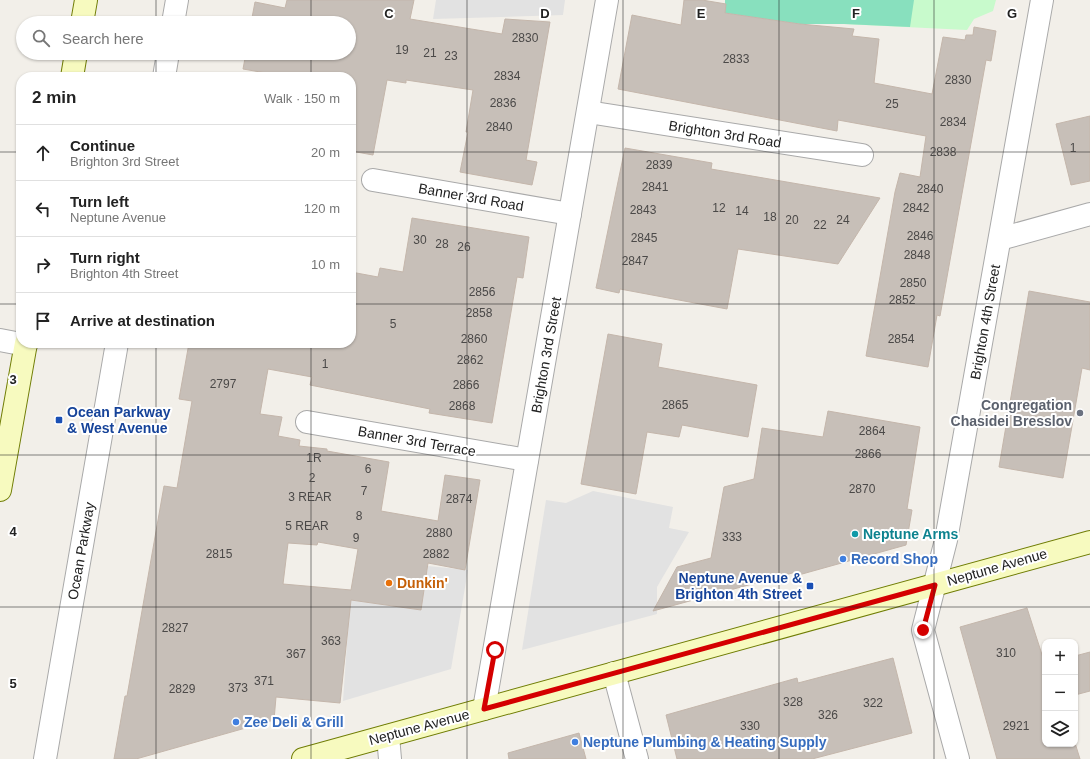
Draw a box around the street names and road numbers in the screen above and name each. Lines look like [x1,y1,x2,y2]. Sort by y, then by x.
street label: Brighton 3rd Road [668,117,782,151]
street label: Banner 3rd Road [417,180,525,214]
street label: Brighton 4th Street [967,263,1003,381]
street label: Brighton 3rd Street [528,296,564,414]
street label: Banner 3rd Terrace [357,423,477,459]
street label: Ocean Parkway [65,501,97,601]
street label: Neptune Avenue [945,545,1049,589]
street label: Neptune Avenue [367,706,471,748]

